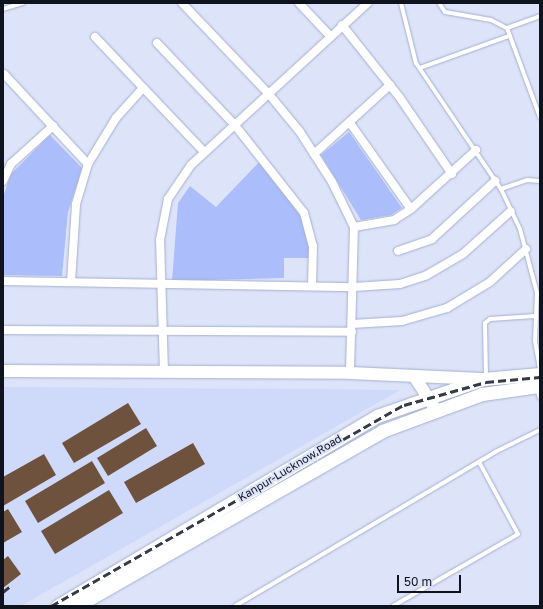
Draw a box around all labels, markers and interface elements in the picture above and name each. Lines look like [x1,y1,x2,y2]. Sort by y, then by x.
street label: Kanpur-Lucknow Road [236,432,344,504]
scale bar [399,567,463,593]
text: 50 m [404,574,432,589]

